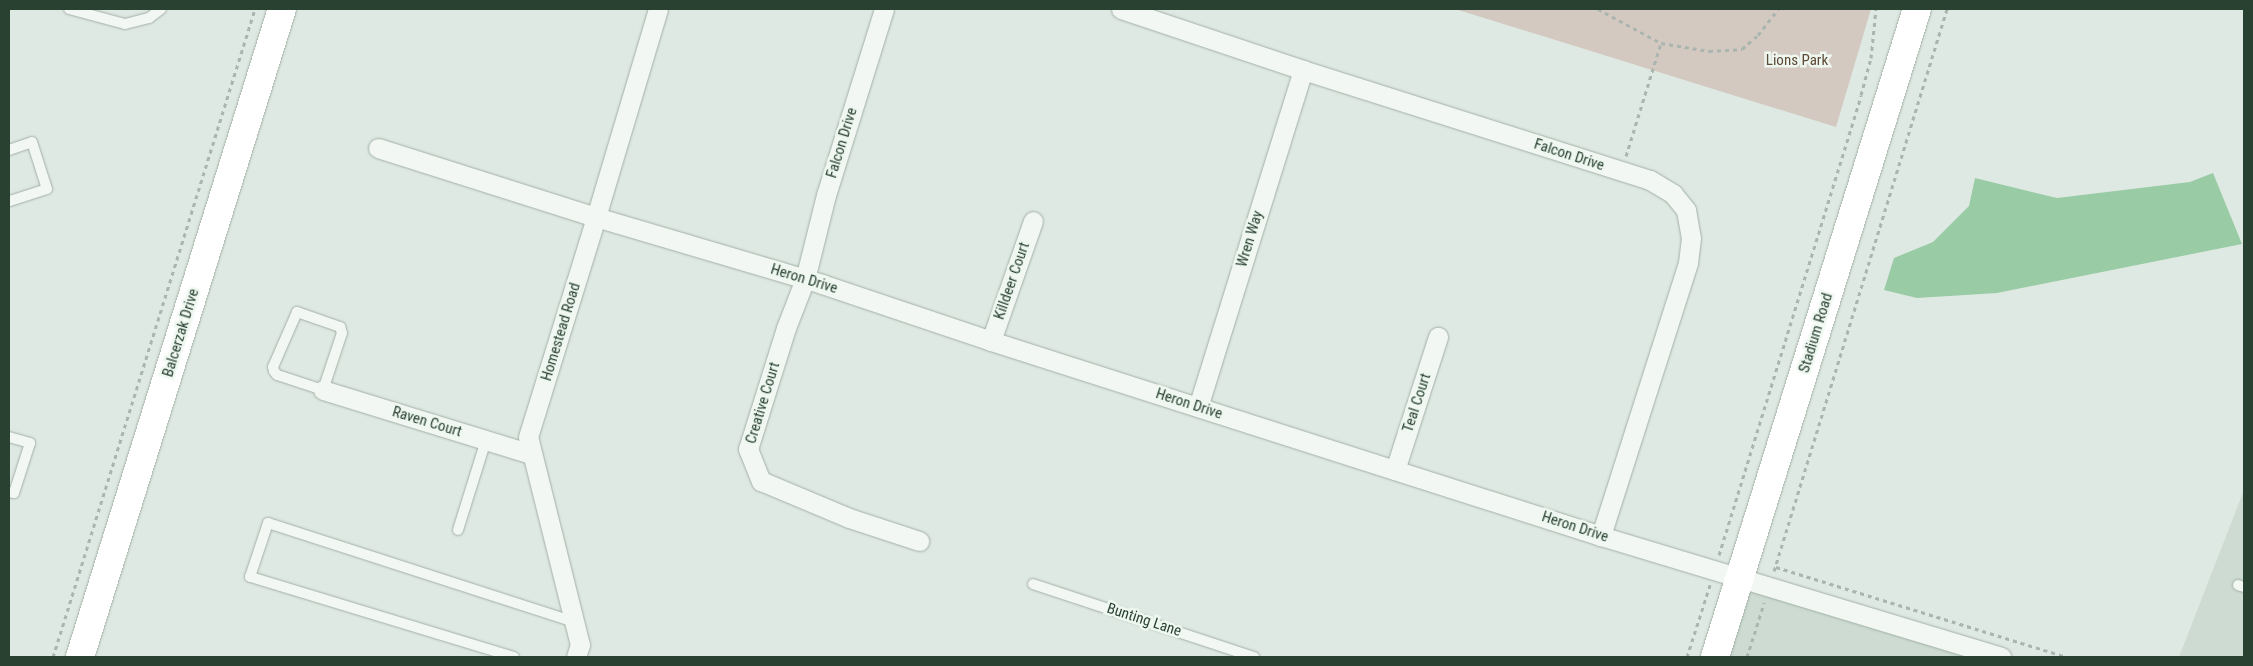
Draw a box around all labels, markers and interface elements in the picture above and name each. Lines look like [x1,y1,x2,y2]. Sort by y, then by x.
park label: Lions Park [1766,52,1828,70]
street label: Falcon Drive [823,106,861,180]
street label: Falcon Drive [1532,135,1606,175]
street label: Wren Way [1233,209,1267,269]
street label: Killdeer Court [990,240,1034,322]
street label: Heron Drive [768,260,840,298]
street label: Homestead Road [538,281,584,383]
street label: Balcerzak Drive [159,287,203,379]
street label: Stadium Road [1795,291,1837,375]
street label: Creative Court [742,360,784,446]
street label: Teal Court [1399,371,1435,435]
street label: Heron Drive [1153,385,1225,423]
street label: Raven Court [390,403,464,441]
street label: Heron Drive [1539,508,1611,546]
street label: Bunting Lane [1104,599,1184,641]

